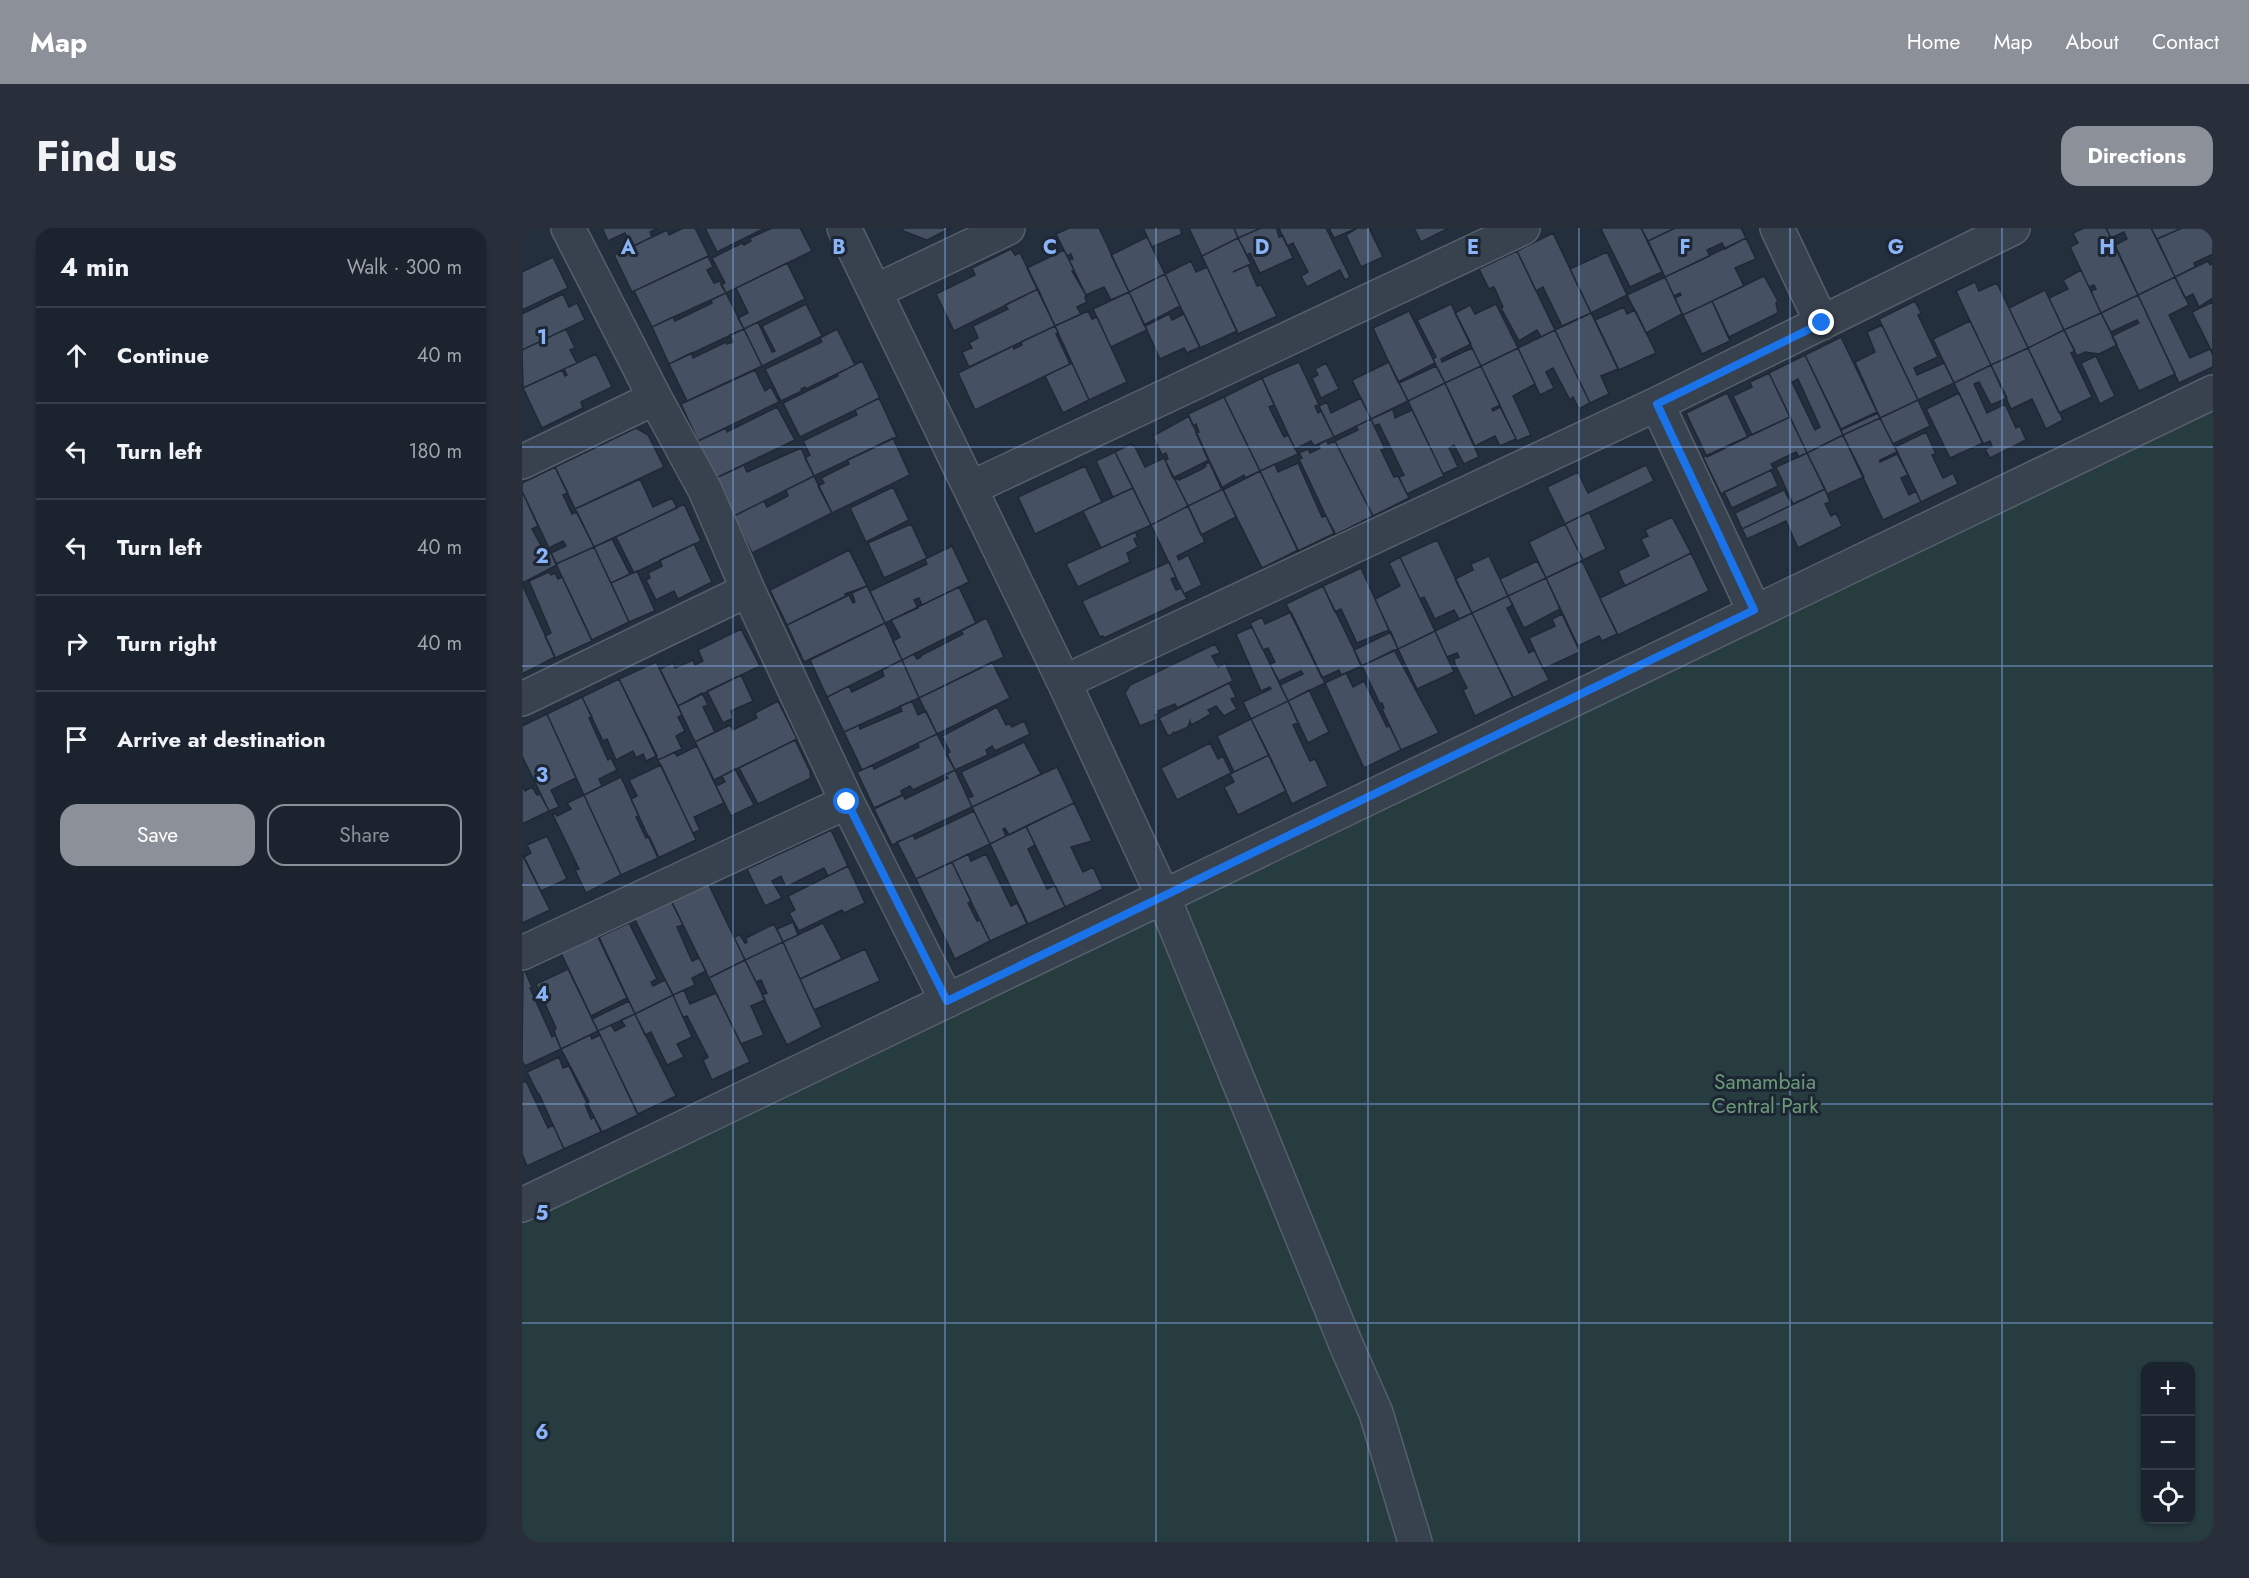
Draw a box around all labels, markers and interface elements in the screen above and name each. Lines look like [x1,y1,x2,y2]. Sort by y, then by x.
text: Map [30,22,87,63]
text: Home [1907,27,1960,57]
text: Map [1993,27,2033,57]
text: About [2066,27,2119,57]
text: Contact [2152,27,2219,57]
text: Find us [36,126,177,187]
button: Directions [2061,126,2213,186]
text: A [620,233,636,262]
text: B [832,233,846,262]
text: C [1043,233,1057,262]
text: D [1255,233,1269,262]
text: E [1467,233,1479,262]
text: F [1679,233,1691,262]
text: G [1888,233,1904,262]
text: H [2099,233,2115,262]
text: 4 min [60,248,129,286]
text: Walk · 300 m [347,253,462,282]
route end [1808,309,1834,335]
text: 1 [537,323,547,352]
icon: ahead [60,339,93,372]
text: Continue [117,339,209,371]
text: 40 m [417,341,462,370]
icon: left [60,435,93,468]
text: Turn left [117,435,202,467]
text: 180 m [408,437,462,466]
icon: left [60,531,93,564]
text: Turn left [117,531,202,563]
text: 40 m [417,533,462,562]
text: 2 [535,542,549,571]
icon: right [60,627,93,660]
text: Turn right [117,627,217,659]
text: 40 m [417,629,462,658]
icon: arrive [60,723,93,756]
text: Arrive at destination [117,723,326,755]
text: 3 [536,761,548,790]
route start [833,788,859,814]
button: Save [60,804,255,866]
button: Share [267,804,462,866]
text: 4 [535,980,549,1009]
park label: Samambaia Central Park [1711,1067,1819,1121]
text: 5 [536,1199,549,1228]
map controls [2141,1362,2195,1524]
button: + [2141,1362,2195,1416]
button: − [2141,1416,2195,1470]
text: 6 [535,1418,549,1447]
button: locate [2141,1470,2195,1524]

